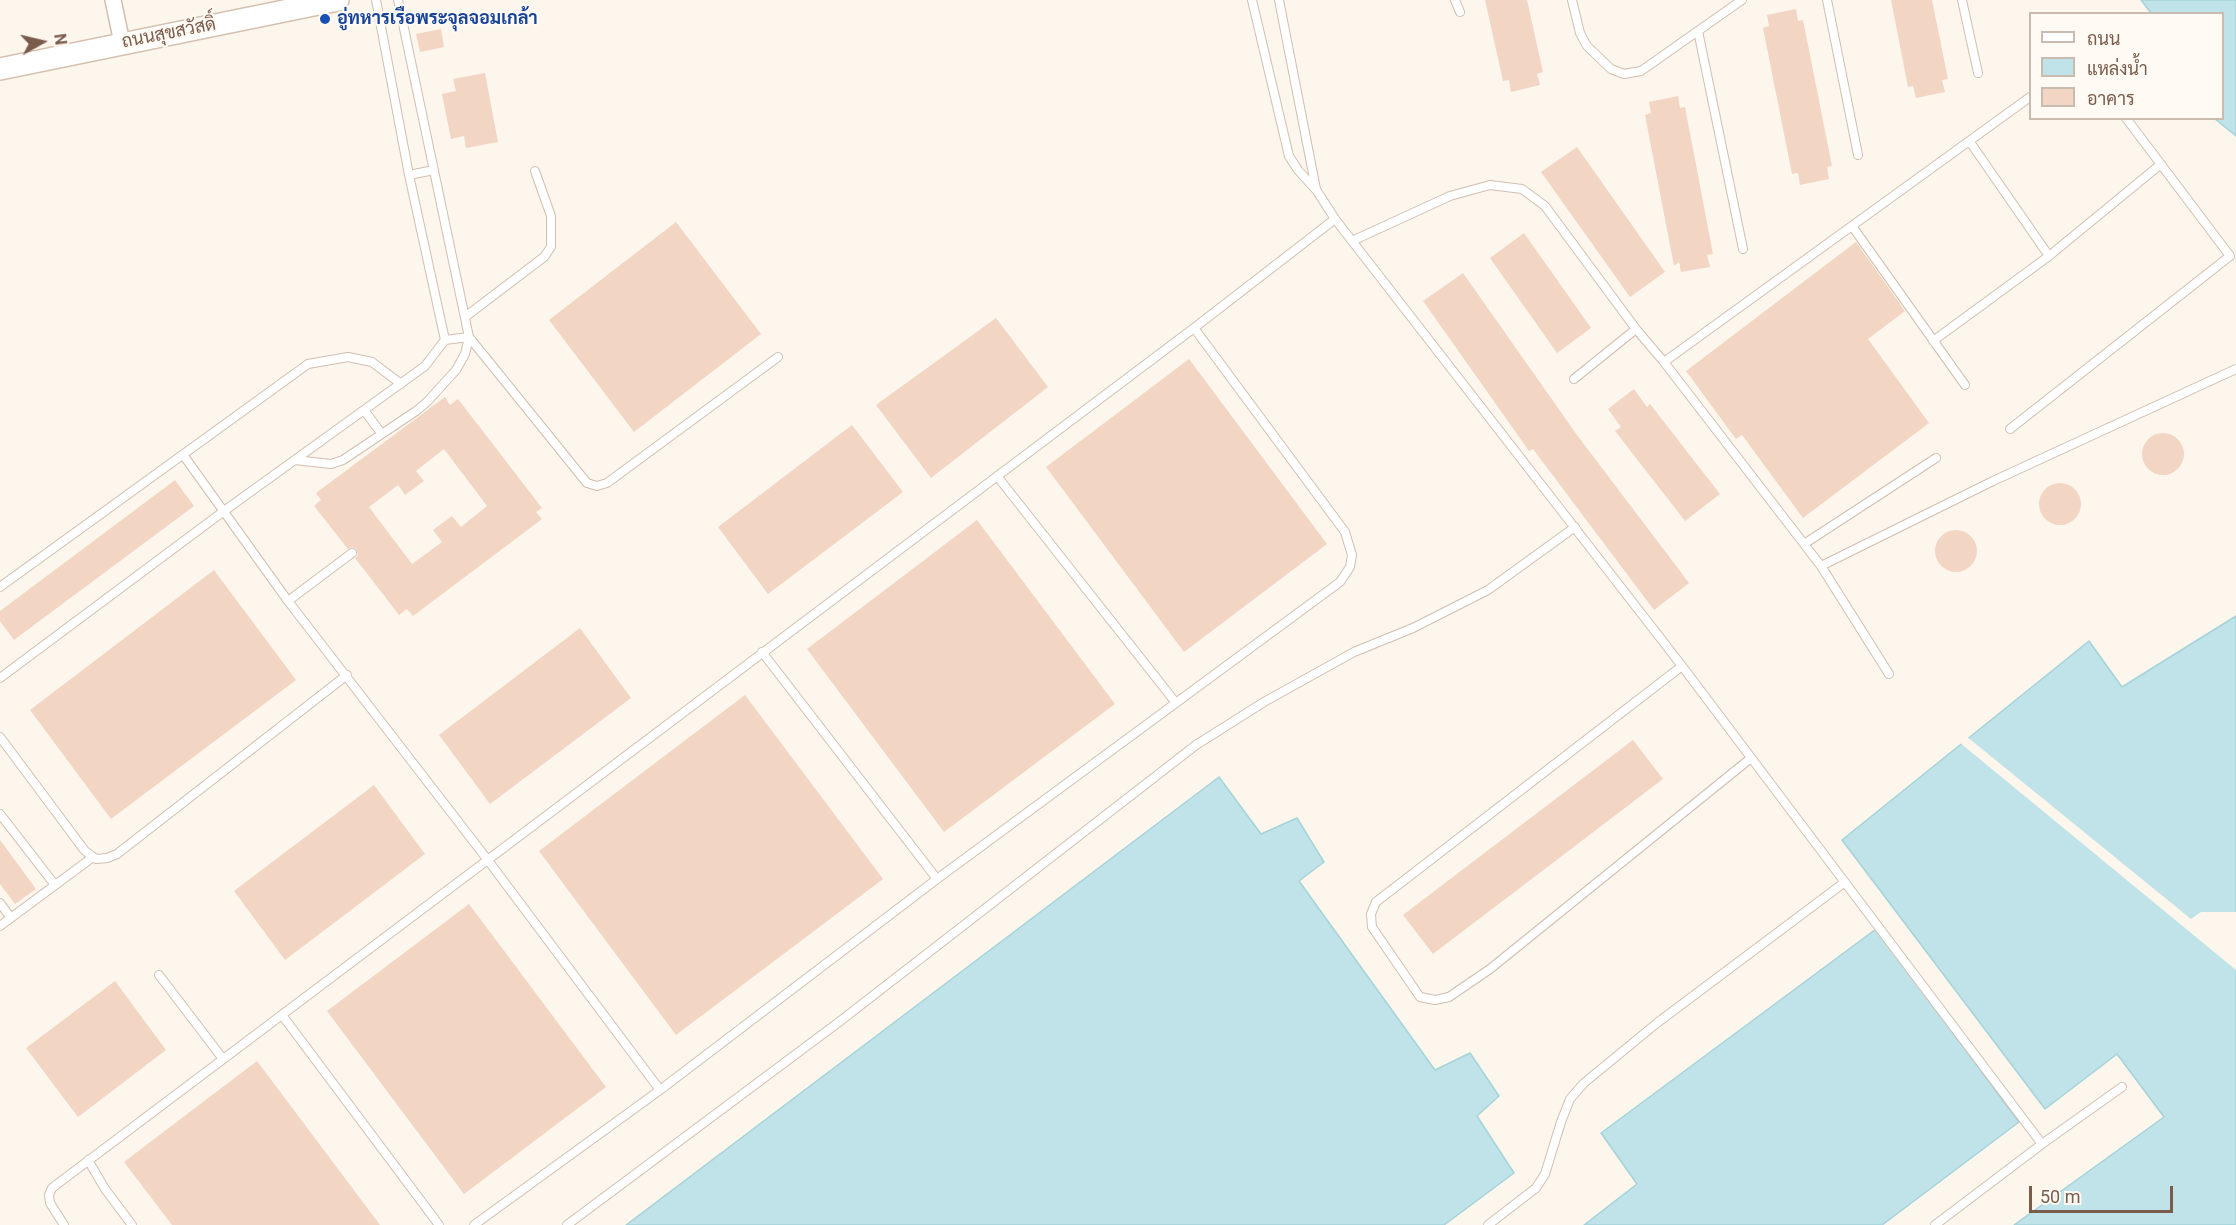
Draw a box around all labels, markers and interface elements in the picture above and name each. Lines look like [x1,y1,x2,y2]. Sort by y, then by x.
place label: อู่ทหารเรือพระจุลจอมเกล้า [337,8,538,30]
north arrow [12,12,72,72]
marker: อู่ทหารเรือพระจุลจอมเกล้า [318,12,332,26]
legend [2029,12,2224,120]
street label: ถนนสุขสวัสดิ์ [120,14,218,54]
text: ถนน [2087,28,2120,49]
text: N [50,33,71,46]
text: แหล่งน้ำ [2087,58,2148,79]
text: อาคาร [2087,88,2135,109]
scale bar [2032,1174,2176,1212]
text: 50 m [2040,1186,2080,1207]

